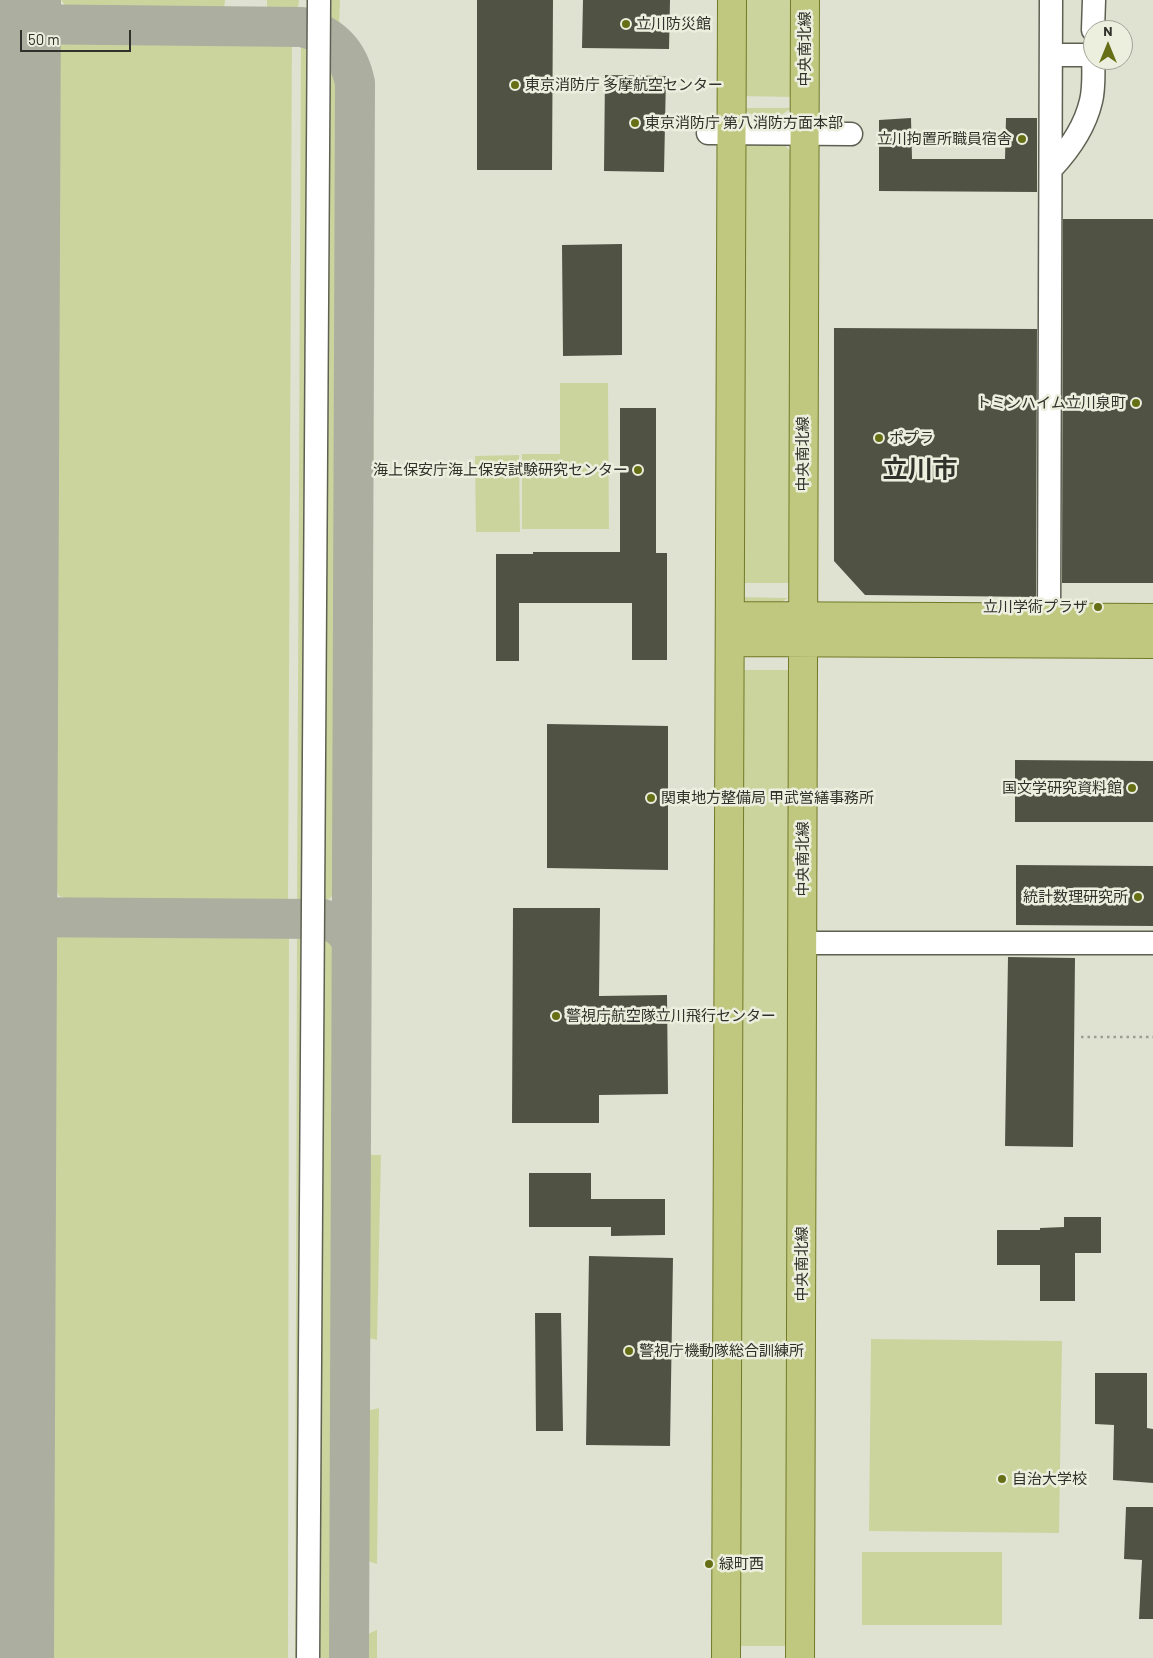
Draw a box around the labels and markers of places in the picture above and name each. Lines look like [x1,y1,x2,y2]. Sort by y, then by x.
place label: 立川防災館 [636,15,711,33]
marker: 立川防災館 [620,18,632,30]
place label: 東京消防庁 多摩航空センター [525,76,723,94]
marker: 東京消防庁 多摩航空センター [509,79,521,91]
place label: 東京消防庁 第八消防方面本部 [645,114,843,132]
marker: 東京消防庁 第八消防方面本部 [629,117,641,129]
place label: 立川拘置所職員宿舎 [877,130,1012,148]
marker: 立川拘置所職員宿舎 [1016,133,1028,145]
place label: トミンハイム立川泉町 [976,394,1126,412]
marker: トミンハイム立川泉町 [1130,397,1142,409]
place label: ポプラ [889,429,934,447]
marker: ポプラ [873,432,885,444]
place label: 海上保安庁海上保安試験研究センター [373,461,628,479]
marker: 海上保安庁海上保安試験研究センター [632,464,644,476]
place label: 立川学術プラザ [983,598,1088,616]
marker: 立川学術プラザ [1092,601,1104,613]
place label: 国文学研究資料館 [1002,779,1122,797]
marker: 国文学研究資料館 [1126,782,1138,794]
place label: 関東地方整備局 甲武営繕事務所 [661,789,874,807]
marker: 関東地方整備局 甲武営繕事務所 [645,792,657,804]
place label: 統計数理研究所 [1023,888,1128,906]
marker: 統計数理研究所 [1132,891,1144,903]
place label: 警視庁航空隊立川飛行センター [566,1007,776,1025]
marker: 警視庁航空隊立川飛行センター [550,1010,562,1022]
place label: 警視庁機動隊総合訓練所 [639,1342,804,1360]
marker: 警視庁機動隊総合訓練所 [623,1345,635,1357]
place label: 自治大学校 [1012,1470,1087,1488]
marker: 自治大学校 [996,1473,1008,1485]
place label: 緑町西 [719,1555,764,1573]
marker: 緑町西 [703,1558,715,1570]

